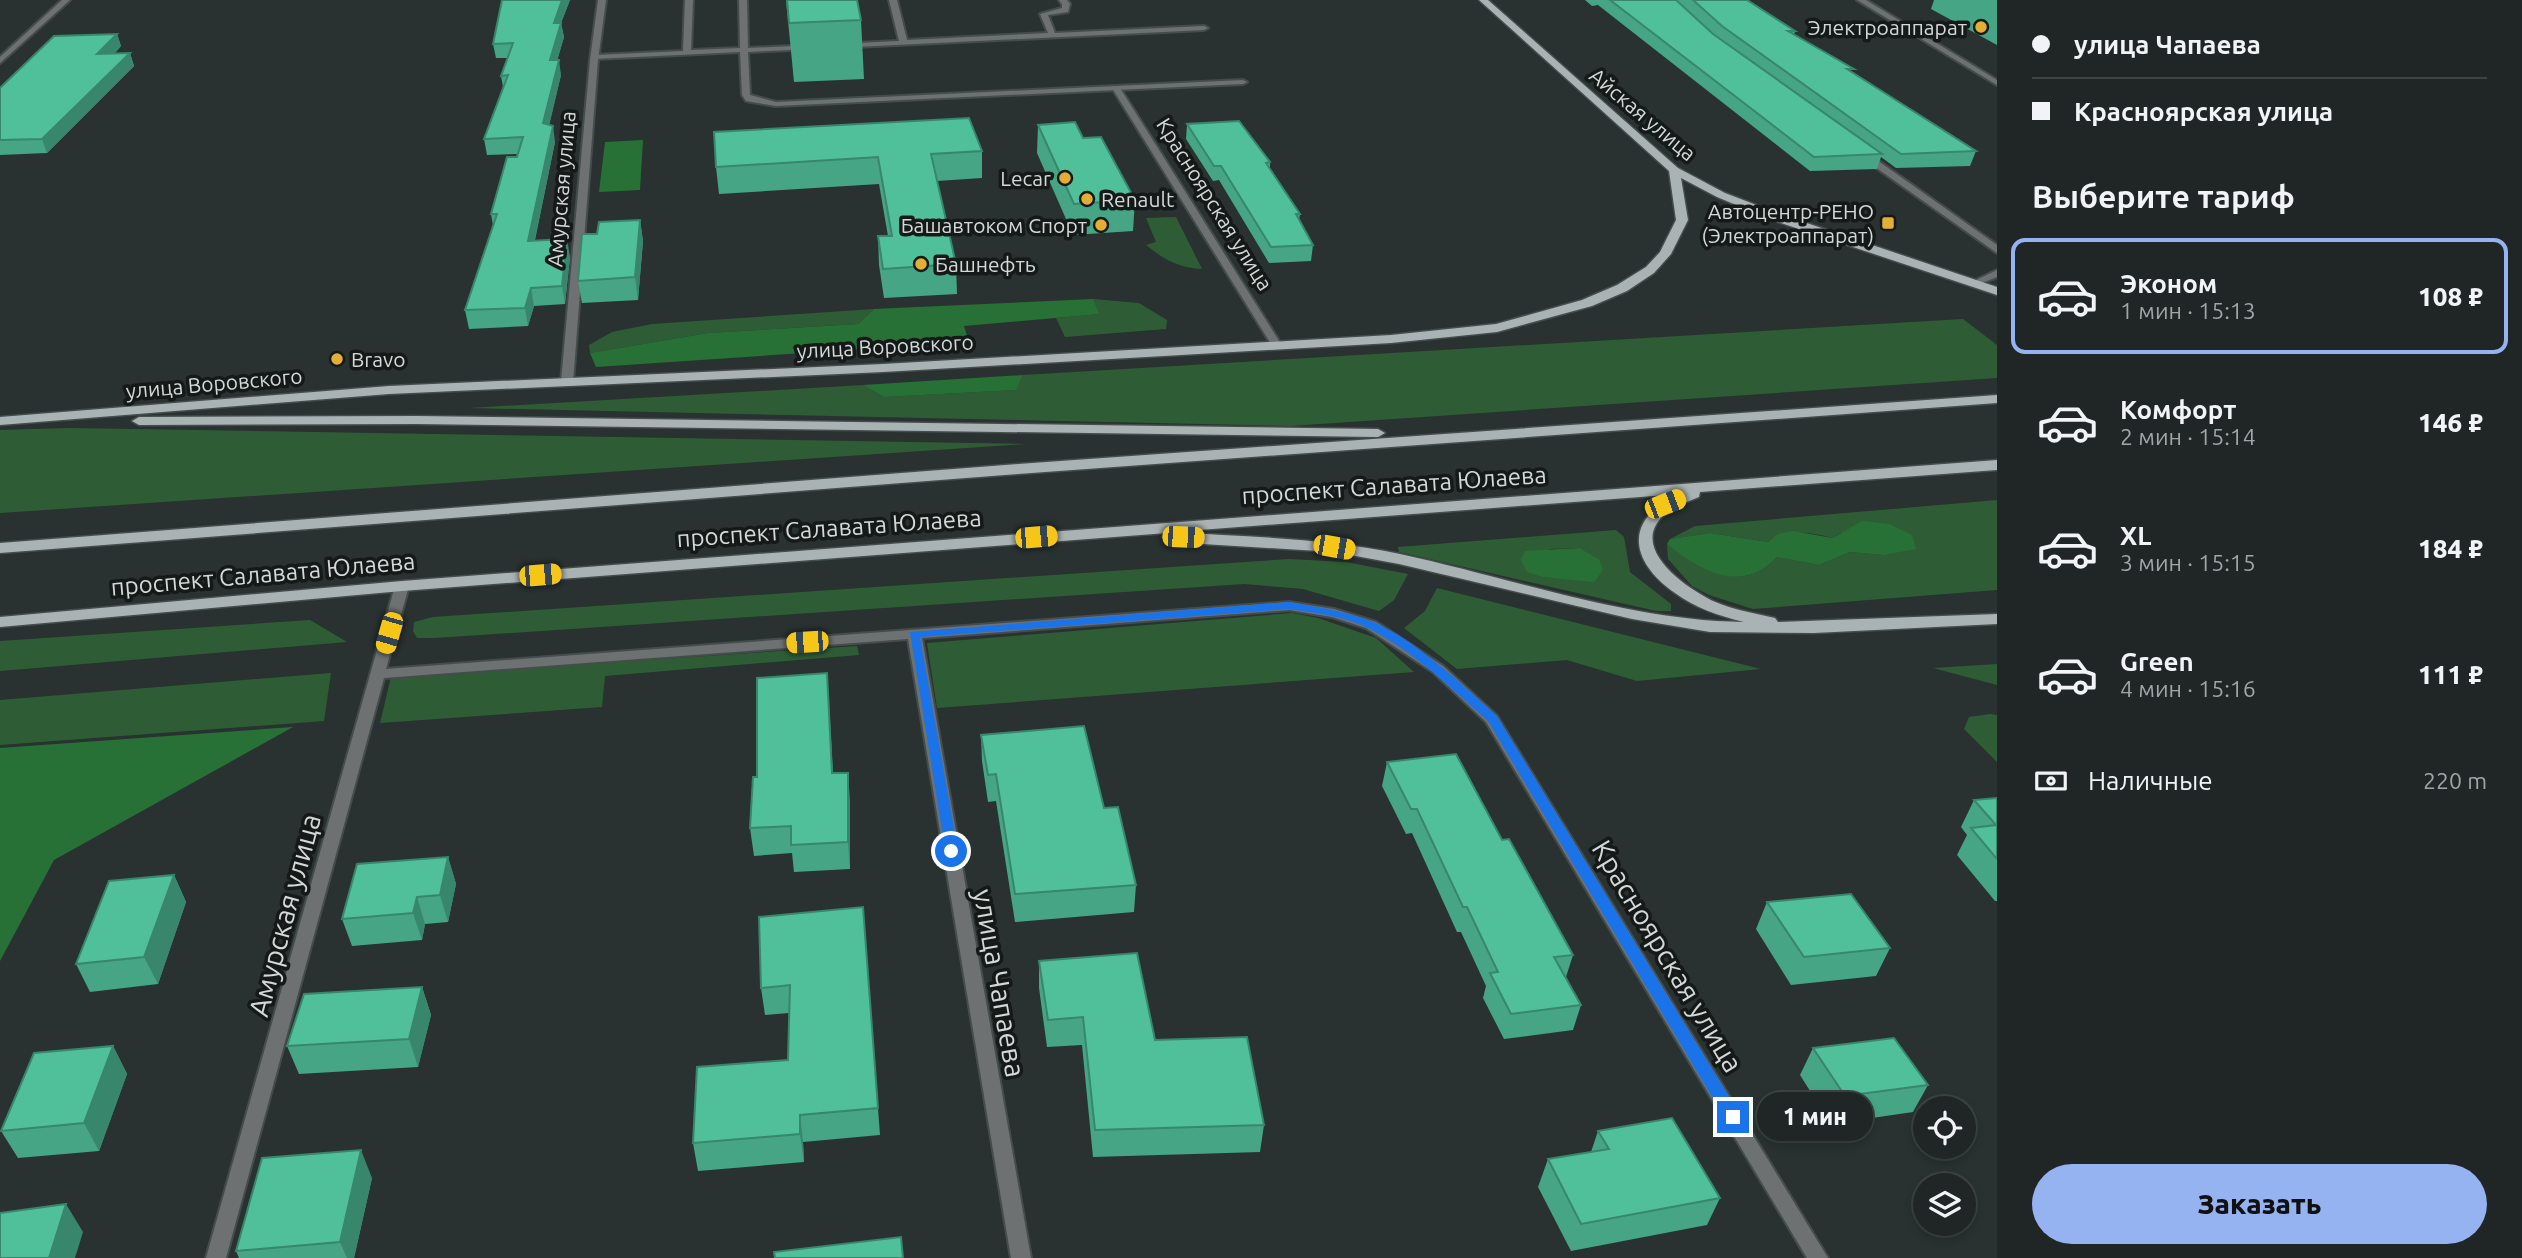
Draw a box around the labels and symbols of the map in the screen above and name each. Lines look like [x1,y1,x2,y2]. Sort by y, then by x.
place label: Электроаппарат [1808,15,1968,39]
marker: Электроаппарат [1973,19,1989,35]
street label: Айская улица [1585,63,1701,165]
street label: Амурская улица [542,110,580,268]
street label: Красноярская улица [1152,113,1278,295]
place label: Lecar [1000,166,1051,190]
marker: Lecar [1057,170,1073,186]
place label: Renault [1101,187,1174,211]
marker: Renault [1079,191,1095,207]
place label: Автоцентр-РЕНО (Электроаппарат) [1701,199,1874,247]
place label: Башавтоком Спорт [901,213,1088,237]
marker: Автоцентр-РЕНО (Электроаппарат) [1880,215,1896,231]
marker: Башавтоком Спорт [1093,217,1109,233]
place label: Башнефть [935,252,1036,276]
marker: Башнефть [913,256,929,272]
street label: улица Воровского [796,329,974,363]
place label: Bravo [351,347,406,371]
marker: Bravo [329,351,345,367]
street label: улица Воровского [125,363,303,403]
street label: проспект Салавата Юлаева [1241,461,1547,509]
car [1642,487,1689,521]
street label: проспект Салавата Юлаева [676,504,982,552]
car [1015,525,1058,549]
car [1162,526,1205,548]
car [1312,533,1357,561]
street label: проспект Салавата Юлаева [110,547,416,601]
car [519,563,562,587]
car [374,610,405,656]
car [786,630,829,654]
street label: Амурская улица [242,810,326,1020]
street label: Красноярская улица [1586,834,1750,1078]
route start [935,835,967,867]
street label: улица Чапаева [968,887,1032,1079]
callout: 1 мин [1758,1092,1873,1142]
route end [1717,1101,1749,1133]

